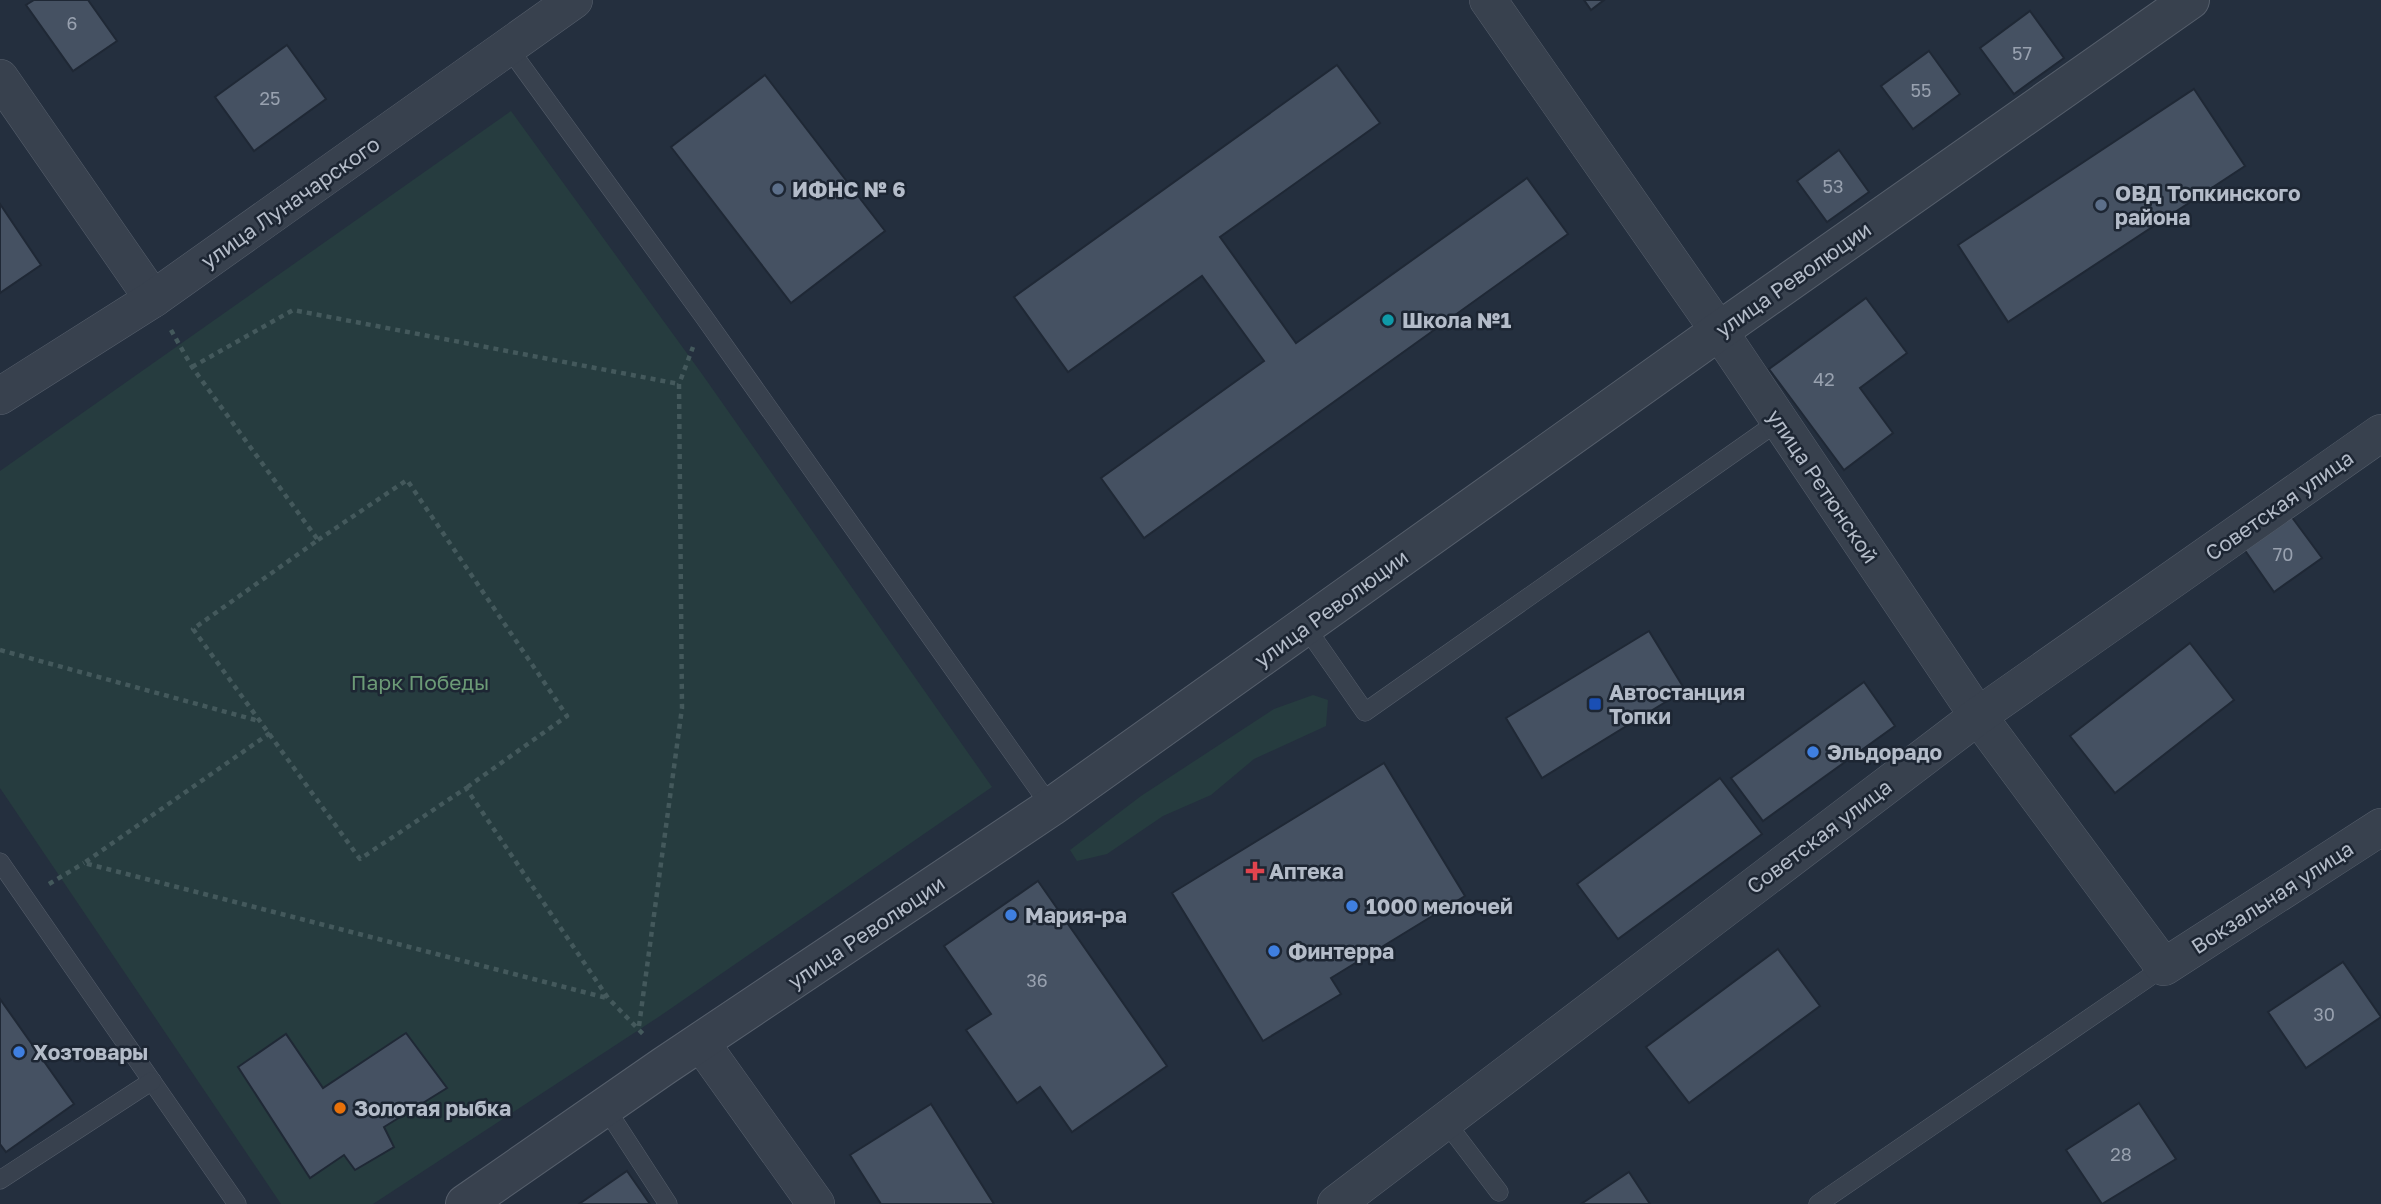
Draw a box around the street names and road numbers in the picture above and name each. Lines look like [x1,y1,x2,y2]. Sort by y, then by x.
street label: улица Луначарского [196,130,384,274]
street label: улица Революции [1710,216,1876,342]
street label: улица Ретюнской [1762,404,1884,568]
street label: Советская улица [2200,444,2358,566]
street label: улица Революции [1249,543,1413,673]
street label: Советская улица [1741,773,1897,899]
street label: Вокзальная улица [2186,835,2358,959]
street label: улица Революции [782,870,950,994]

